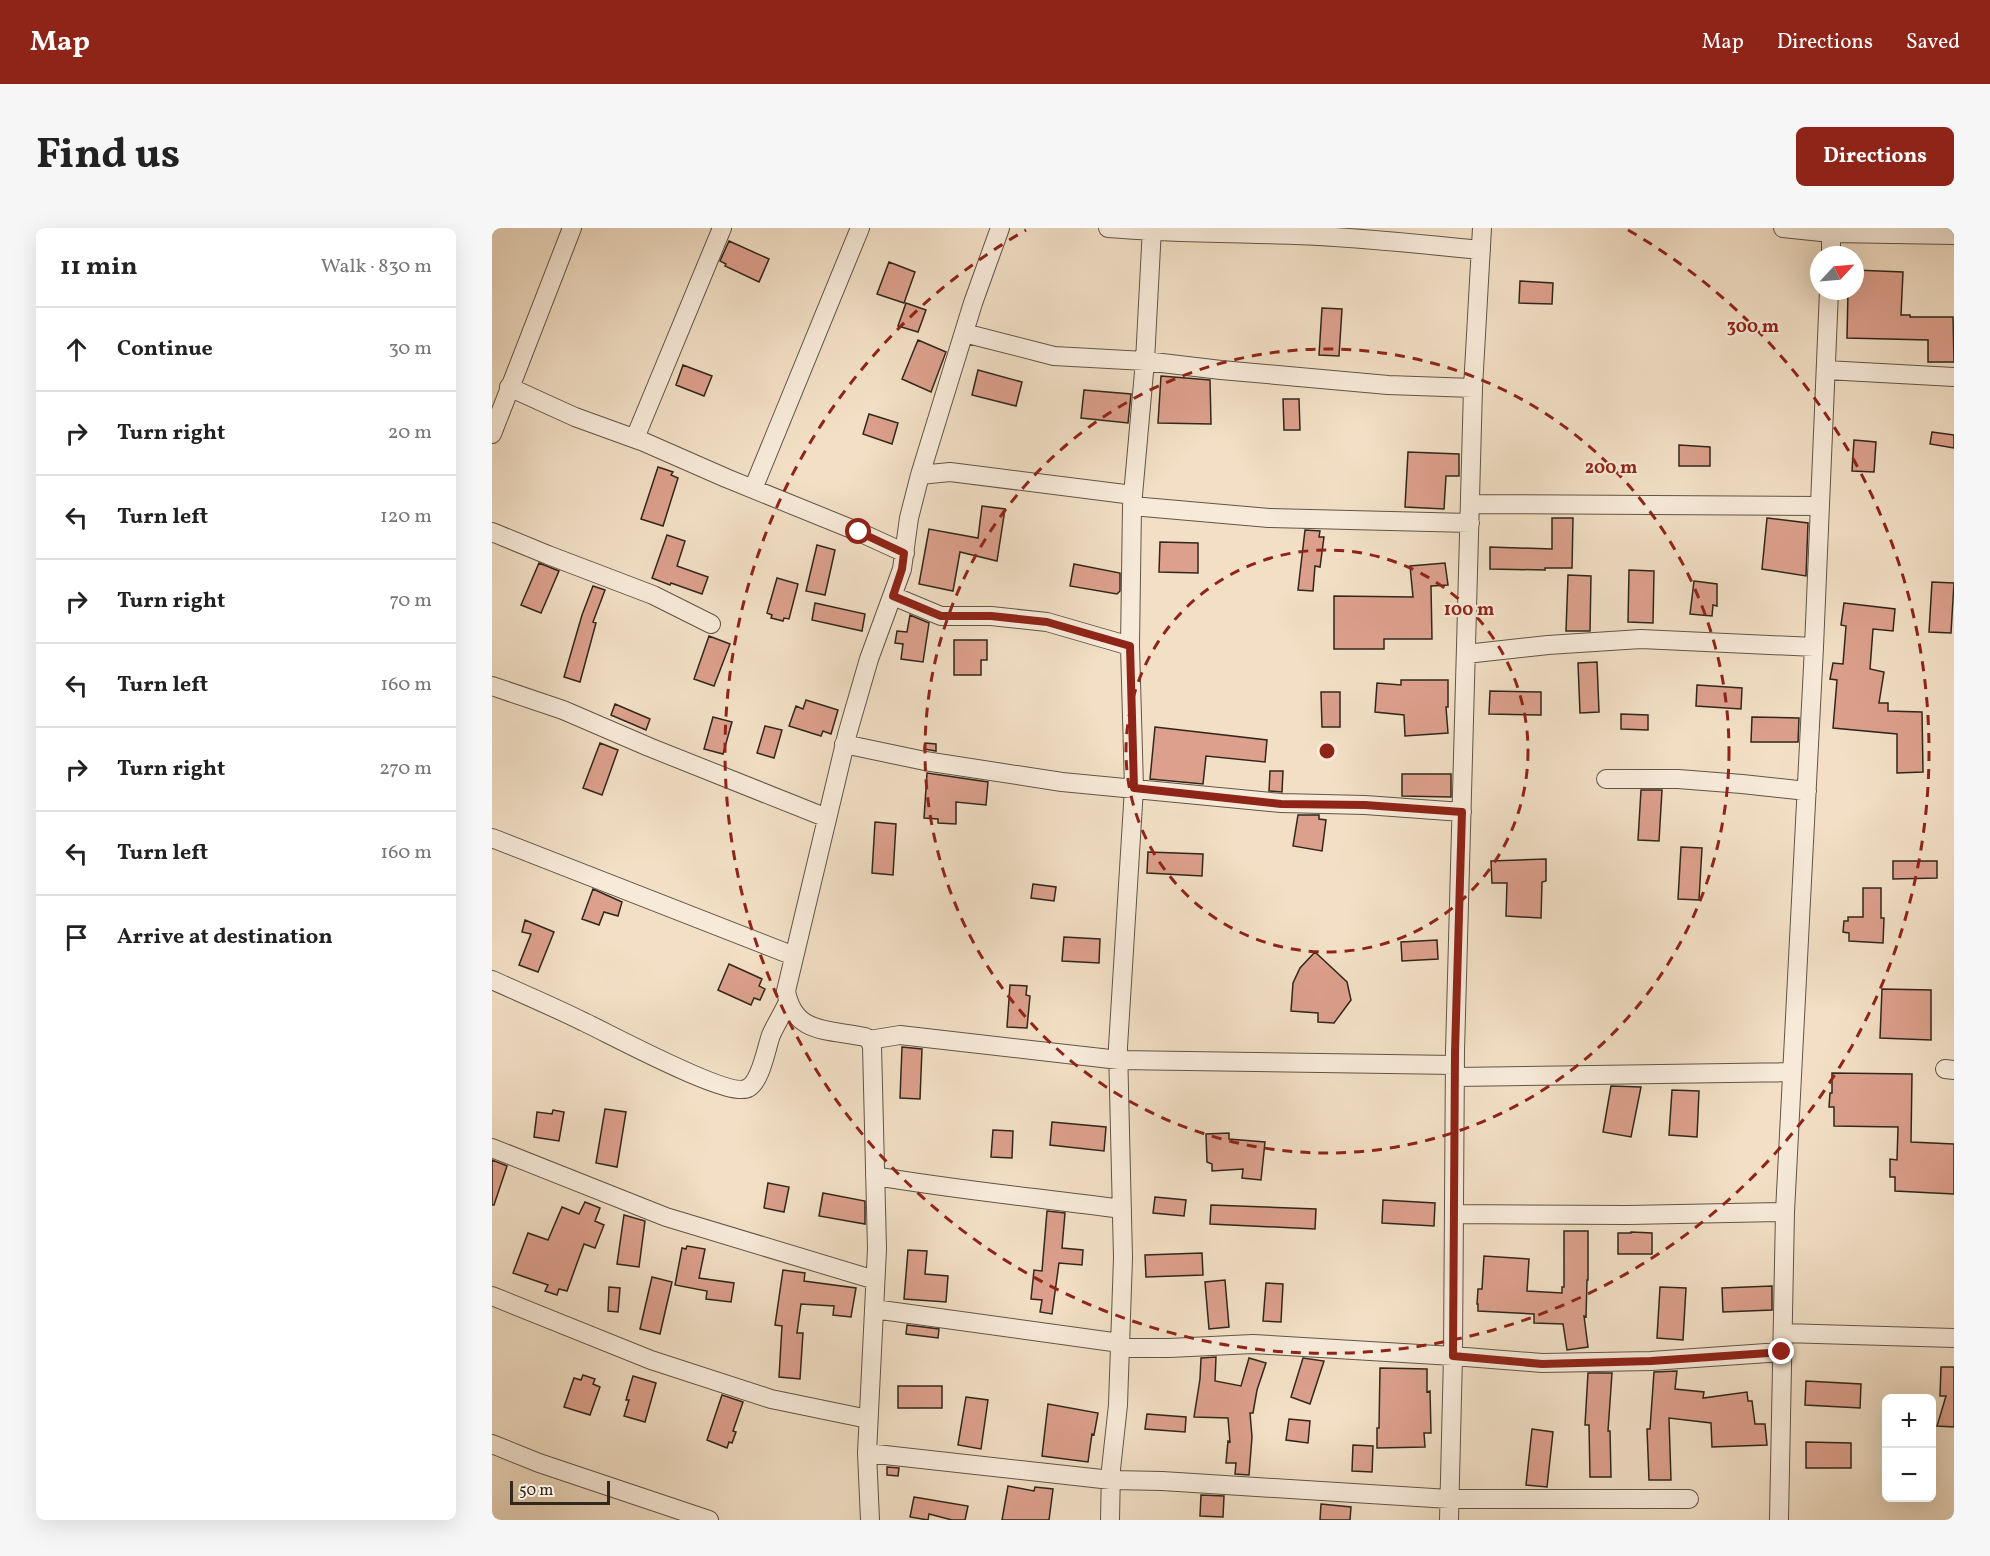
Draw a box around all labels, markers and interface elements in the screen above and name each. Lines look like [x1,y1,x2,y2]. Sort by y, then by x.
text: Map [30,23,90,62]
text: Map [1702,28,1744,57]
text: Directions [1777,28,1873,57]
text: Saved [1906,28,1960,57]
text: Find us [36,127,180,186]
button: Directions [1796,127,1954,186]
north arrow [1810,246,1864,300]
text: 11 min [60,249,138,285]
text: Walk · 830 m [321,253,432,281]
text: 300 m [1727,315,1779,340]
icon: ahead [60,333,93,366]
text: Continue [117,334,213,365]
text: 30 m [388,335,432,363]
icon: right [60,417,93,450]
text: Turn right [117,418,225,449]
text: 20 m [388,419,432,447]
text: 200 m [1585,456,1637,481]
icon: left [60,501,93,534]
text: Turn left [117,502,208,533]
text: 120 m [380,503,432,531]
route start [845,518,871,544]
icon: right [60,585,93,618]
text: Turn right [117,586,225,617]
text: 70 m [389,587,432,615]
text: 100 m [1444,598,1494,623]
icon: left [60,669,93,702]
text: Turn left [117,670,208,701]
text: 160 m [380,671,432,699]
centre of rings [1317,741,1337,761]
icon: right [60,753,93,786]
text: Turn right [117,754,225,785]
text: 270 m [379,755,432,783]
icon: left [60,837,93,870]
text: Turn left [117,838,208,869]
text: 160 m [380,839,432,867]
icon: arrive [60,921,93,954]
text: Arrive at destination [117,922,333,953]
route end [1768,1338,1794,1364]
map controls [1882,1394,1936,1502]
button: + [1882,1394,1936,1448]
button: − [1882,1448,1936,1502]
scale bar [510,1478,610,1506]
text: 50 m [519,1480,553,1502]

